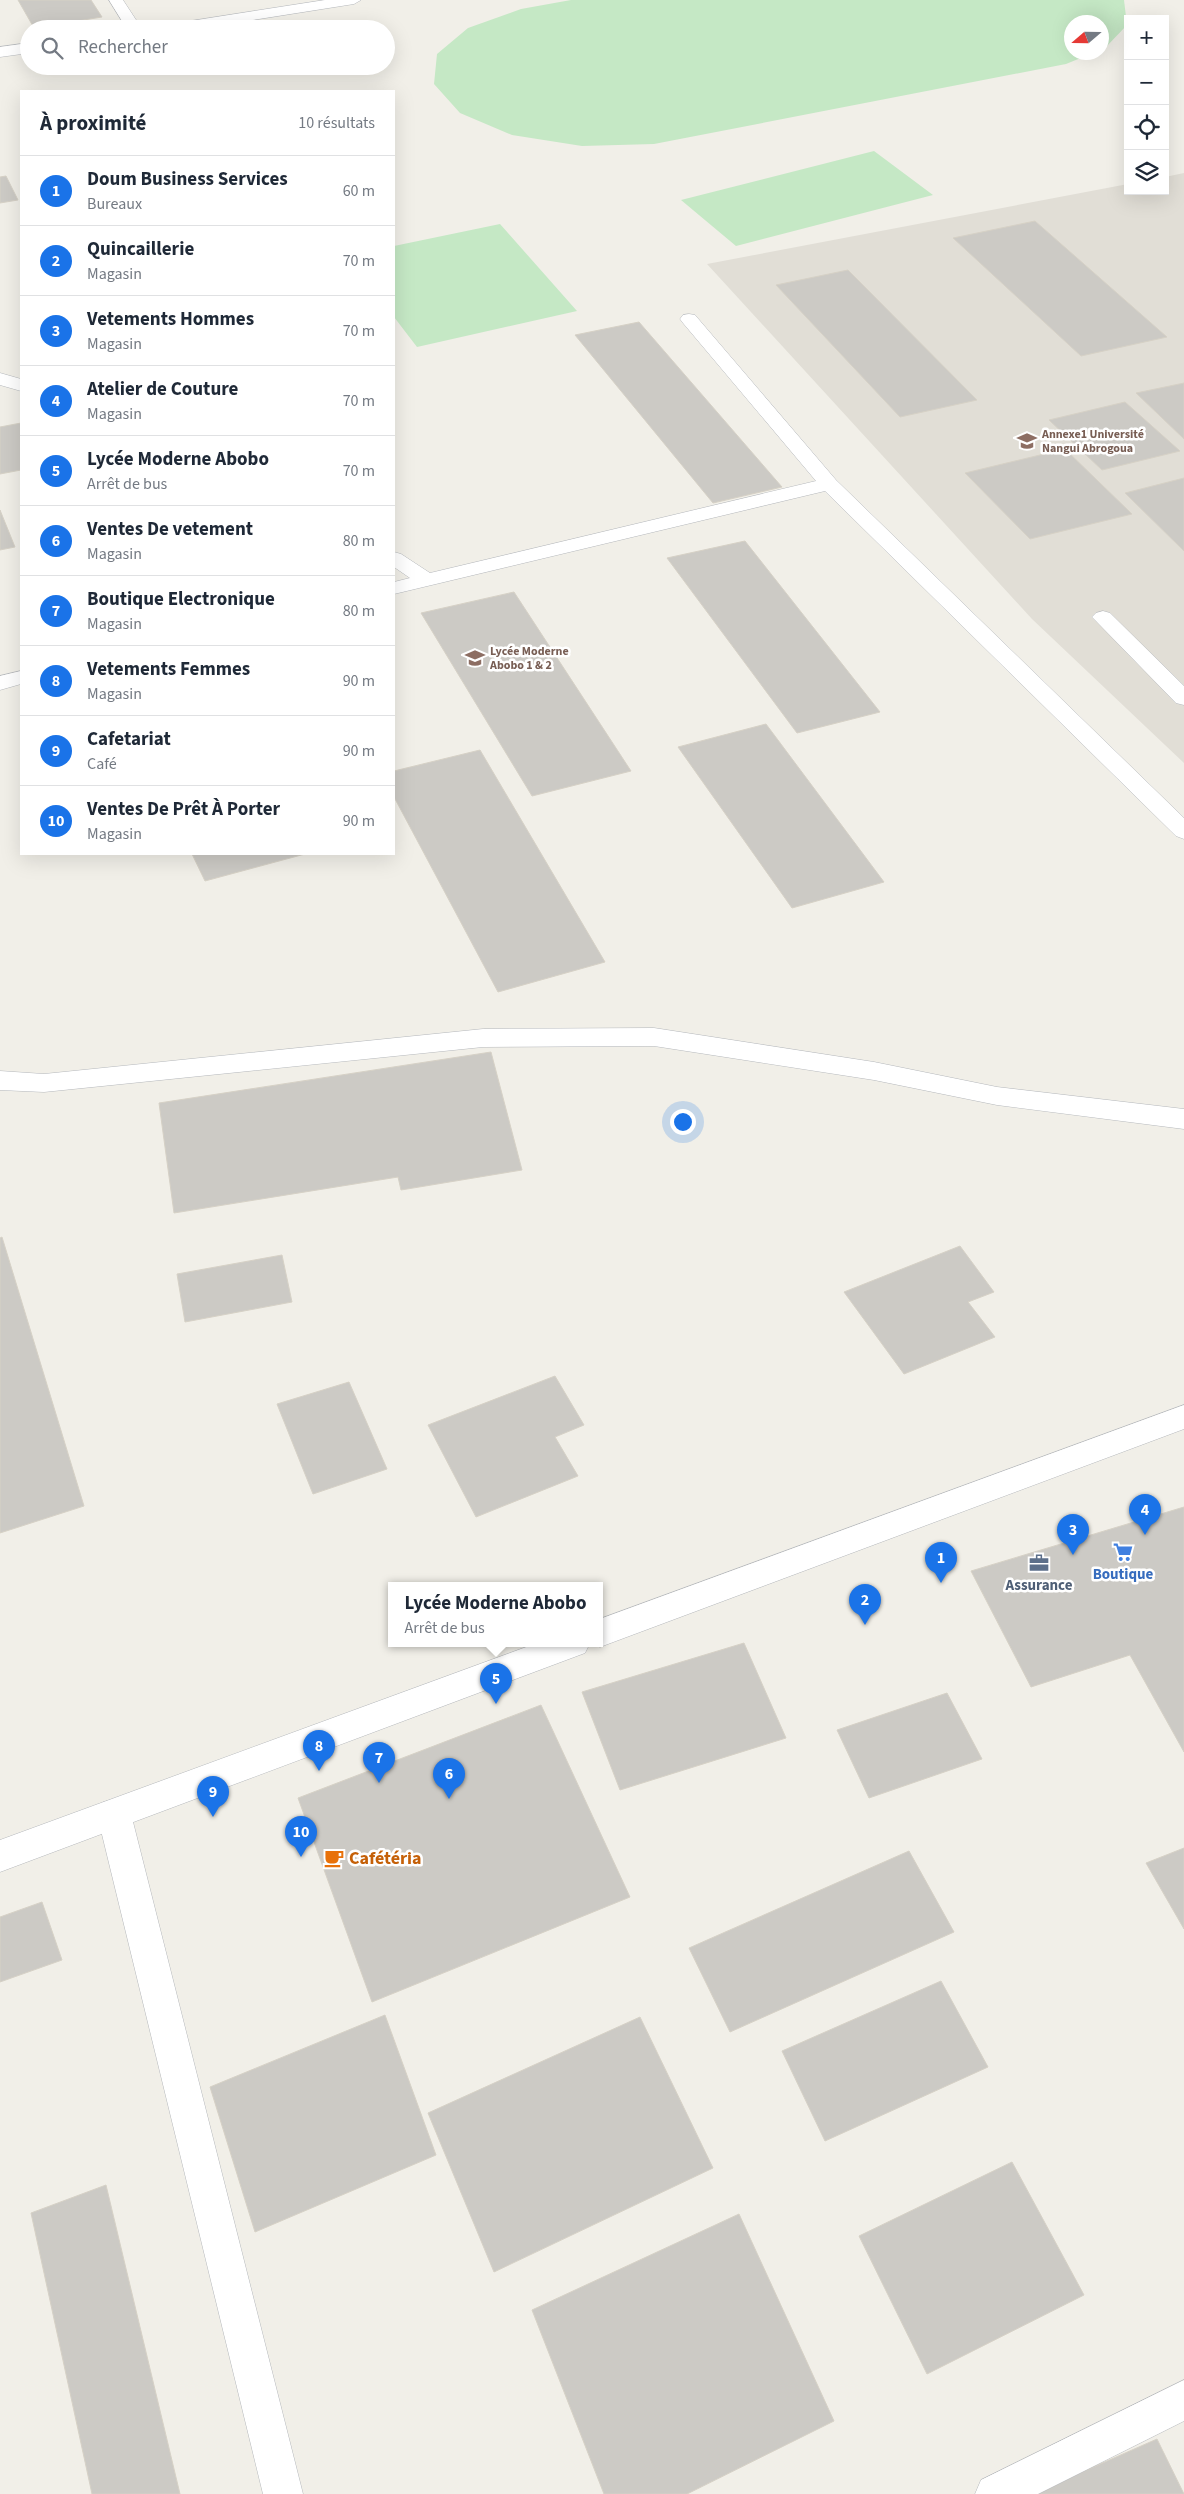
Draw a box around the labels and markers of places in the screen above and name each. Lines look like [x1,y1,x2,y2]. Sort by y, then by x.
place label: Annexe1 Université Nangui Abrogoua [1041,426,1144,457]
school or university icon: Annexe1 Université Nangui Abrogoua [1016,430,1038,452]
place label: Lycée Moderne Abobo 1 & 2 [489,643,569,674]
school or university icon: Lycée Moderne Abobo 1 & 2 [464,647,486,669]
pin: 4 [1129,1494,1161,1535]
pin: 3 [1057,1514,1089,1555]
supermarket icon: Boutique [1112,1541,1134,1563]
pin: 1 [925,1542,957,1583]
office icon: Assurance [1028,1552,1050,1574]
place label: Boutique [1093,1564,1154,1585]
place label: Assurance [1004,1575,1073,1596]
pin: 2 [849,1584,881,1625]
pin: 5 [480,1663,512,1704]
pin: 8 [303,1730,335,1771]
pin: 7 [363,1742,395,1783]
pin: 6 [433,1758,465,1799]
pin: 9 [197,1776,229,1817]
pin: 10 [285,1816,317,1857]
place label: Cafétéria [349,1846,422,1871]
cafe icon: Cafétéria [323,1847,345,1869]

